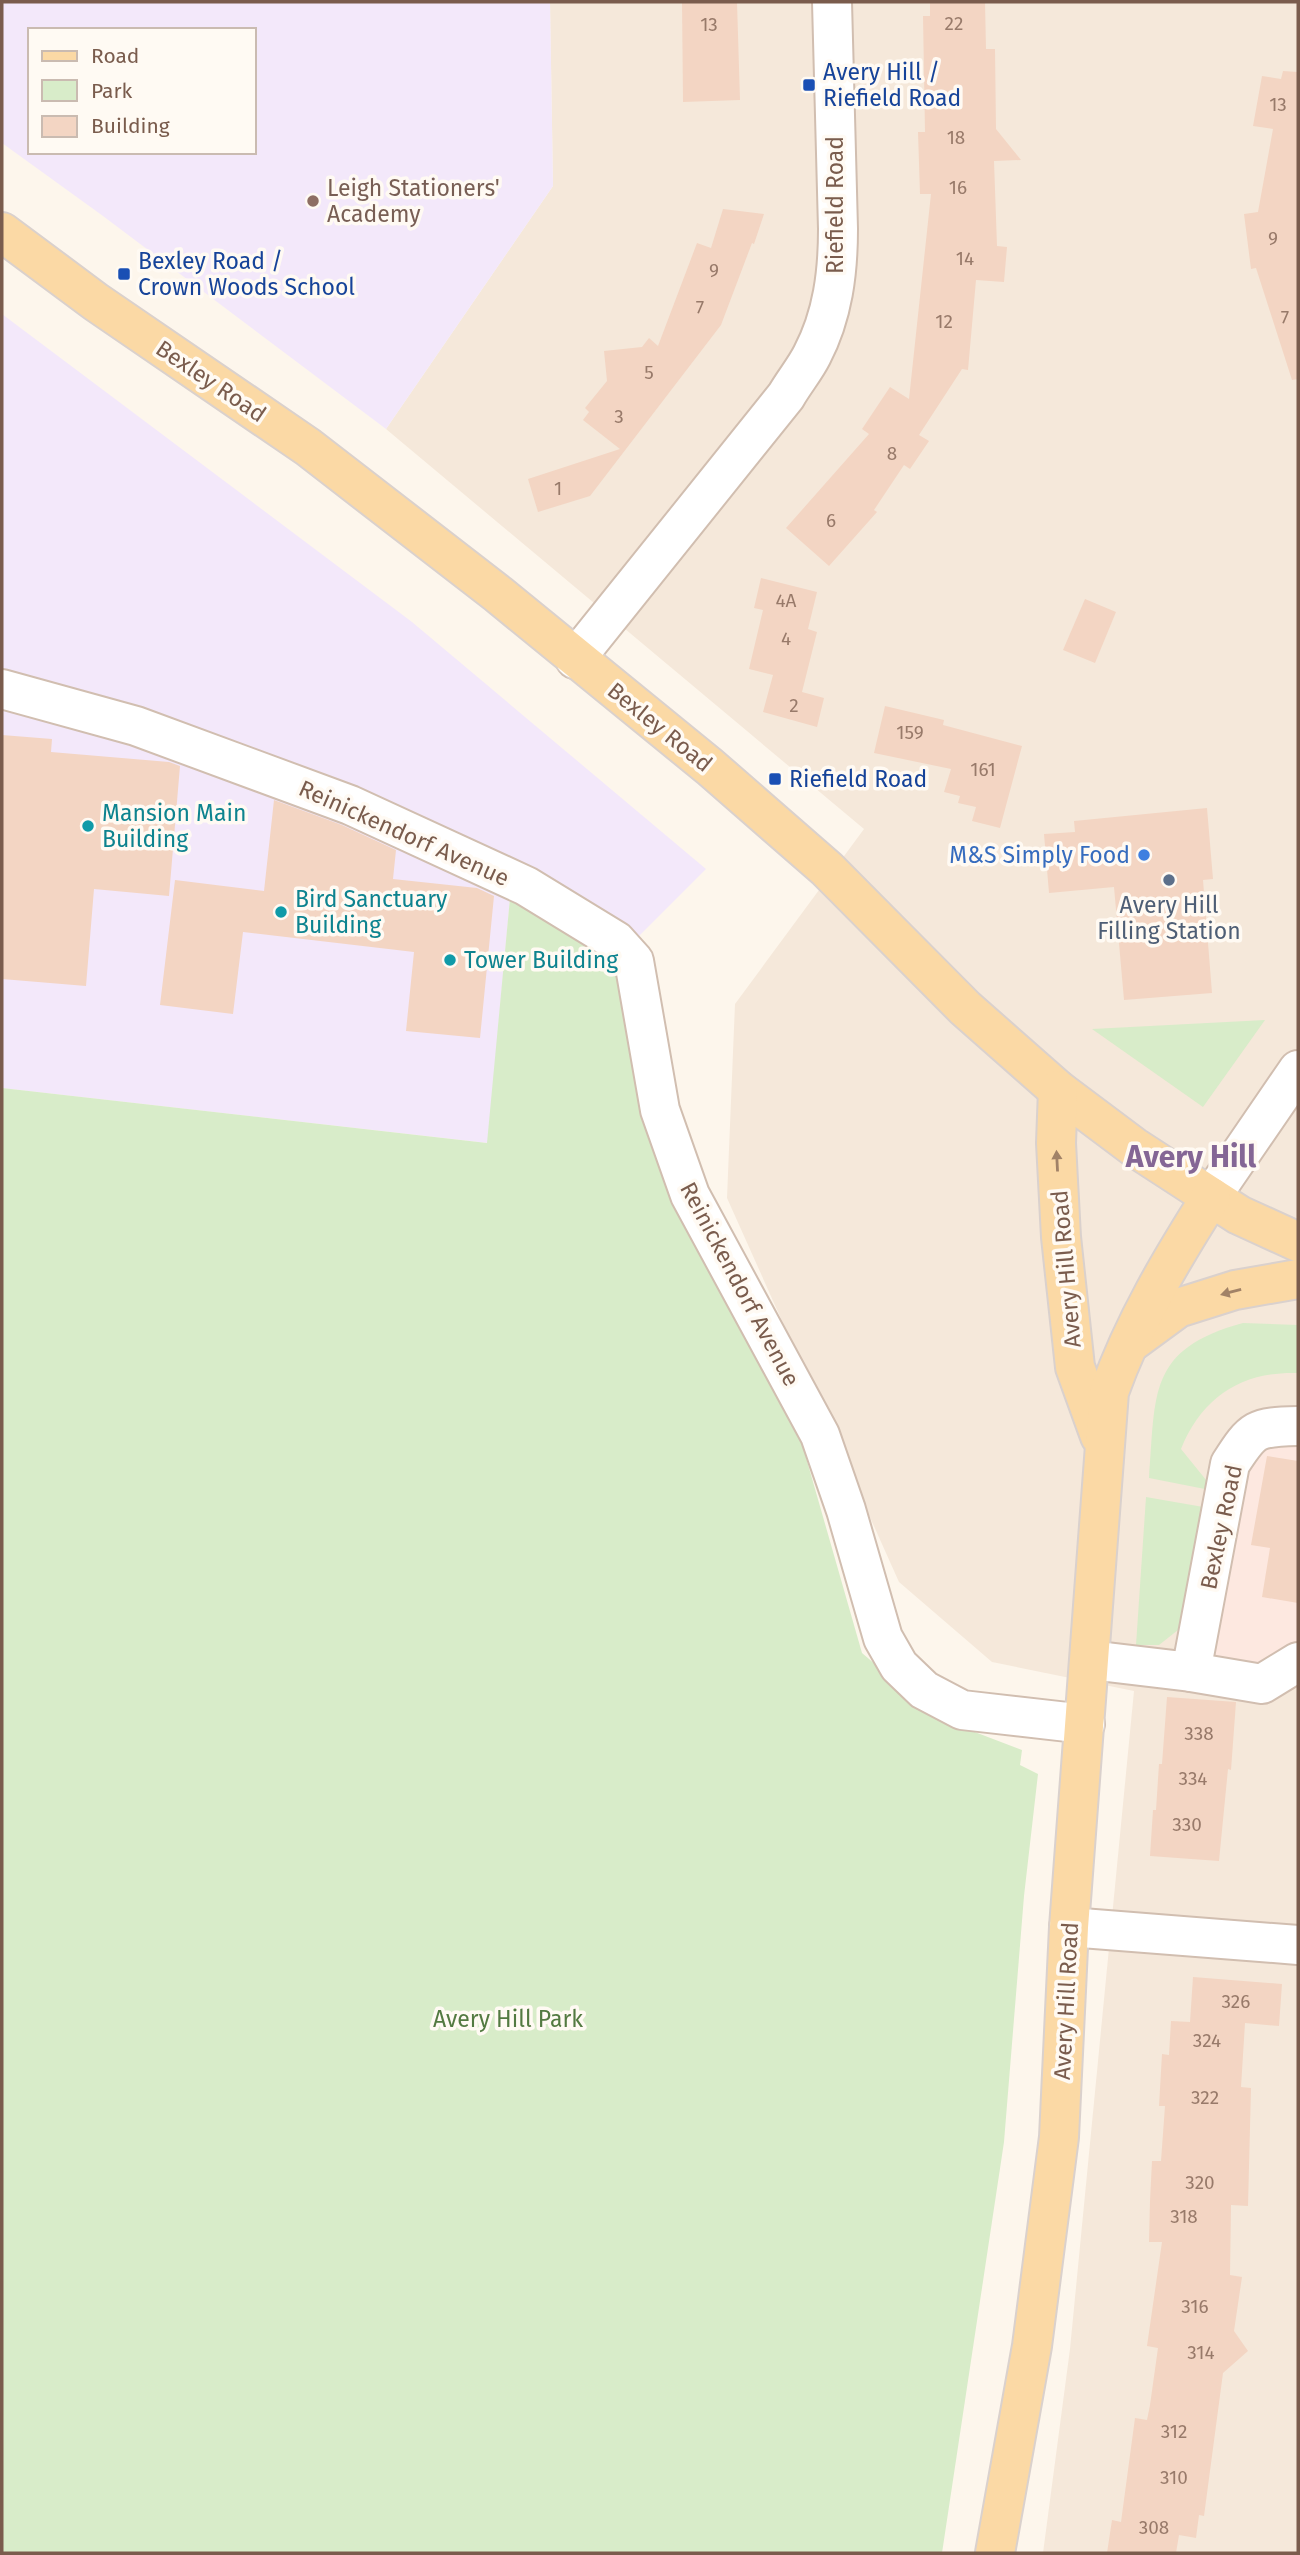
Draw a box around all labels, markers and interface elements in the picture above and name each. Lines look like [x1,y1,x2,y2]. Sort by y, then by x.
house number: 22 [945,12,963,35]
house number: 13 [700,13,718,36]
legend [28,28,256,154]
text: Road [91,43,139,69]
place label: Avery Hill / Riefield Road [823,58,961,112]
marker: Avery Hill / Riefield Road [801,77,817,93]
text: Park [91,78,133,104]
house number: 13 [1269,93,1287,116]
text: Building [91,113,170,139]
house number: 18 [947,126,965,149]
street label: Riefield Road [821,136,849,274]
place label: Leigh Stationers' Academy [327,174,500,228]
house number: 16 [949,176,967,199]
marker: Leigh Stationers' Academy [305,193,321,209]
house number: 9 [1268,227,1278,250]
place label: Bexley Road / Crown Woods School [138,247,355,301]
house number: 14 [956,247,974,270]
house number: 9 [709,259,719,282]
marker: Bexley Road / Crown Woods School [116,266,132,282]
house number: 7 [696,296,704,319]
house number: 7 [1281,306,1289,329]
house number: 12 [935,310,953,333]
street label: Bexley Road [151,334,271,428]
house number: 5 [644,361,654,384]
house number: 3 [614,405,624,428]
house number: 8 [887,442,897,465]
house number: 1 [554,477,562,500]
house number: 6 [826,509,836,532]
house number: 4A [776,589,797,612]
house number: 4 [781,627,791,650]
street label: Bexley Road [602,676,718,778]
house number: 2 [789,694,799,717]
house number: 159 [896,721,924,744]
house number: 161 [970,758,996,781]
place label: Riefield Road [789,765,927,793]
marker: Riefield Road [767,771,783,787]
street label: Reinickendorf Avenue [294,774,514,892]
place label: Mansion Main Building [102,799,247,853]
marker: Mansion Main Building [80,818,96,834]
place label: M&S Simply Food [949,841,1130,869]
marker: M&S Simply Food [1136,847,1152,863]
marker: Avery Hill Filling Station [1161,872,1177,888]
place label: Bird Sanctuary Building [295,885,448,939]
place label: Avery Hill Filling Station [1097,891,1241,945]
marker: Bird Sanctuary Building [273,904,289,920]
place label: Tower Building [464,946,618,974]
marker: Tower Building [442,952,458,968]
district label: Avery Hill [1125,1139,1256,1175]
one-way arrow [1051,1150,1062,1172]
street label: Reinickendorf Avenue [674,1177,806,1391]
street label: Avery Hill Road [1045,1189,1087,1349]
one-way arrow [1220,1287,1242,1298]
street label: Bexley Road [1194,1462,1248,1592]
house number: 338 [1184,1722,1214,1745]
house number: 334 [1179,1767,1207,1790]
house number: 330 [1172,1813,1202,1836]
street label: Avery Hill Road [1048,1921,1084,2081]
house number: 326 [1222,1990,1250,2013]
park label: Avery Hill Park [433,2005,583,2033]
house number: 324 [1193,2029,1221,2052]
house number: 322 [1191,2086,1219,2109]
house number: 320 [1185,2171,1215,2194]
house number: 318 [1170,2205,1198,2228]
house number: 316 [1181,2295,1209,2318]
house number: 314 [1187,2341,1215,2364]
house number: 312 [1161,2420,1187,2443]
house number: 310 [1160,2466,1188,2489]
house number: 308 [1139,2516,1169,2539]

